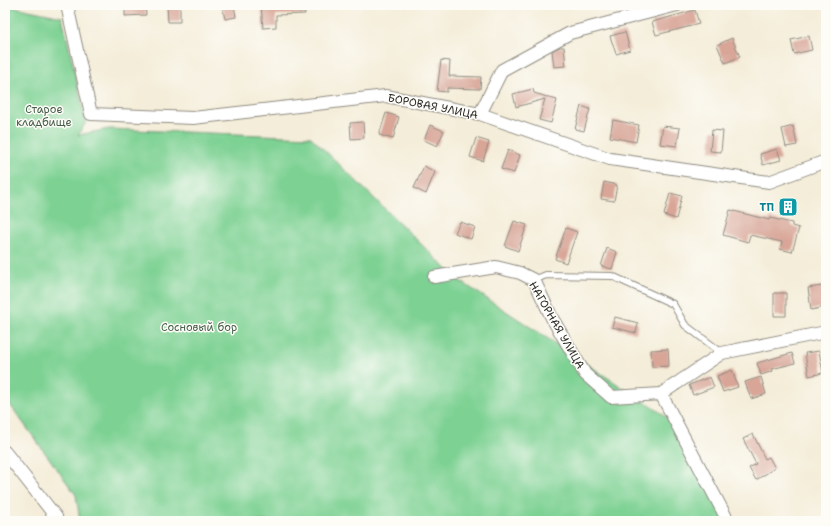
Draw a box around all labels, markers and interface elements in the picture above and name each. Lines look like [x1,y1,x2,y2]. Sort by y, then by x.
street label: БОРОВАЯ УЛИЦА [387,90,479,123]
park label: Старое кладбище [16,102,72,130]
building icon: ТП [777,196,799,218]
place label: ТП [760,200,774,215]
street label: НАГОРНАЯ УЛИЦА [525,279,588,372]
park label: Сосновый бор [161,320,237,335]

